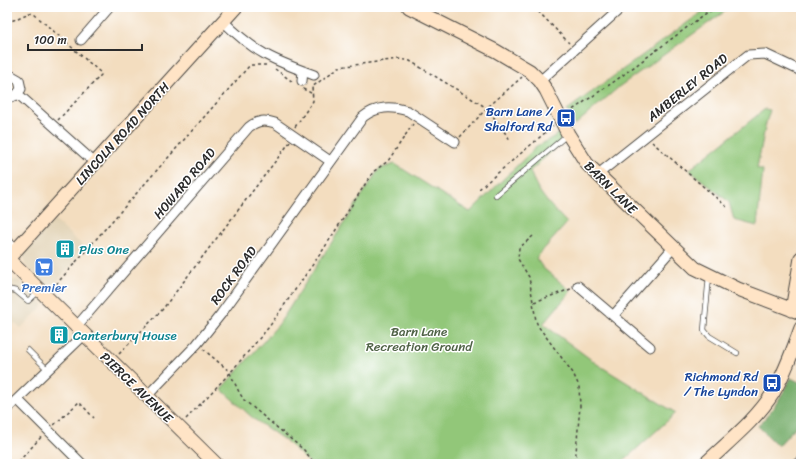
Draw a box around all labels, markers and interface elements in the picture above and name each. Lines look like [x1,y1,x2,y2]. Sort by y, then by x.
scale bar [28,26,142,52]
text: 100 m [34,29,67,51]
street label: AMBERLEY ROAD [641,47,733,128]
street label: LINCOLN ROAD NORTH [69,76,176,190]
place label: Barn Lane / Shalford Rd [484,100,554,138]
bus stop icon: Barn Lane / Shalford Rd [555,107,577,129]
street label: HOWARD ROAD [147,142,222,224]
street label: BARN LANE [578,155,643,220]
building icon: Plus One [54,238,76,260]
place label: Plus One [79,238,129,261]
street label: ROCK ROAD [204,241,263,310]
supermarket icon: Premier [33,256,55,278]
place label: Premier [21,276,67,299]
park label: Barn Lane Recreation Ground [366,320,473,358]
building icon: Canterbury House [48,324,70,346]
place label: Canterbury House [73,324,177,347]
street label: PIERCE AVENUE [95,346,179,429]
place label: Richmond Rd / The Lyndon [684,365,759,403]
bus stop icon: Richmond Rd / The Lyndon [761,372,783,394]

